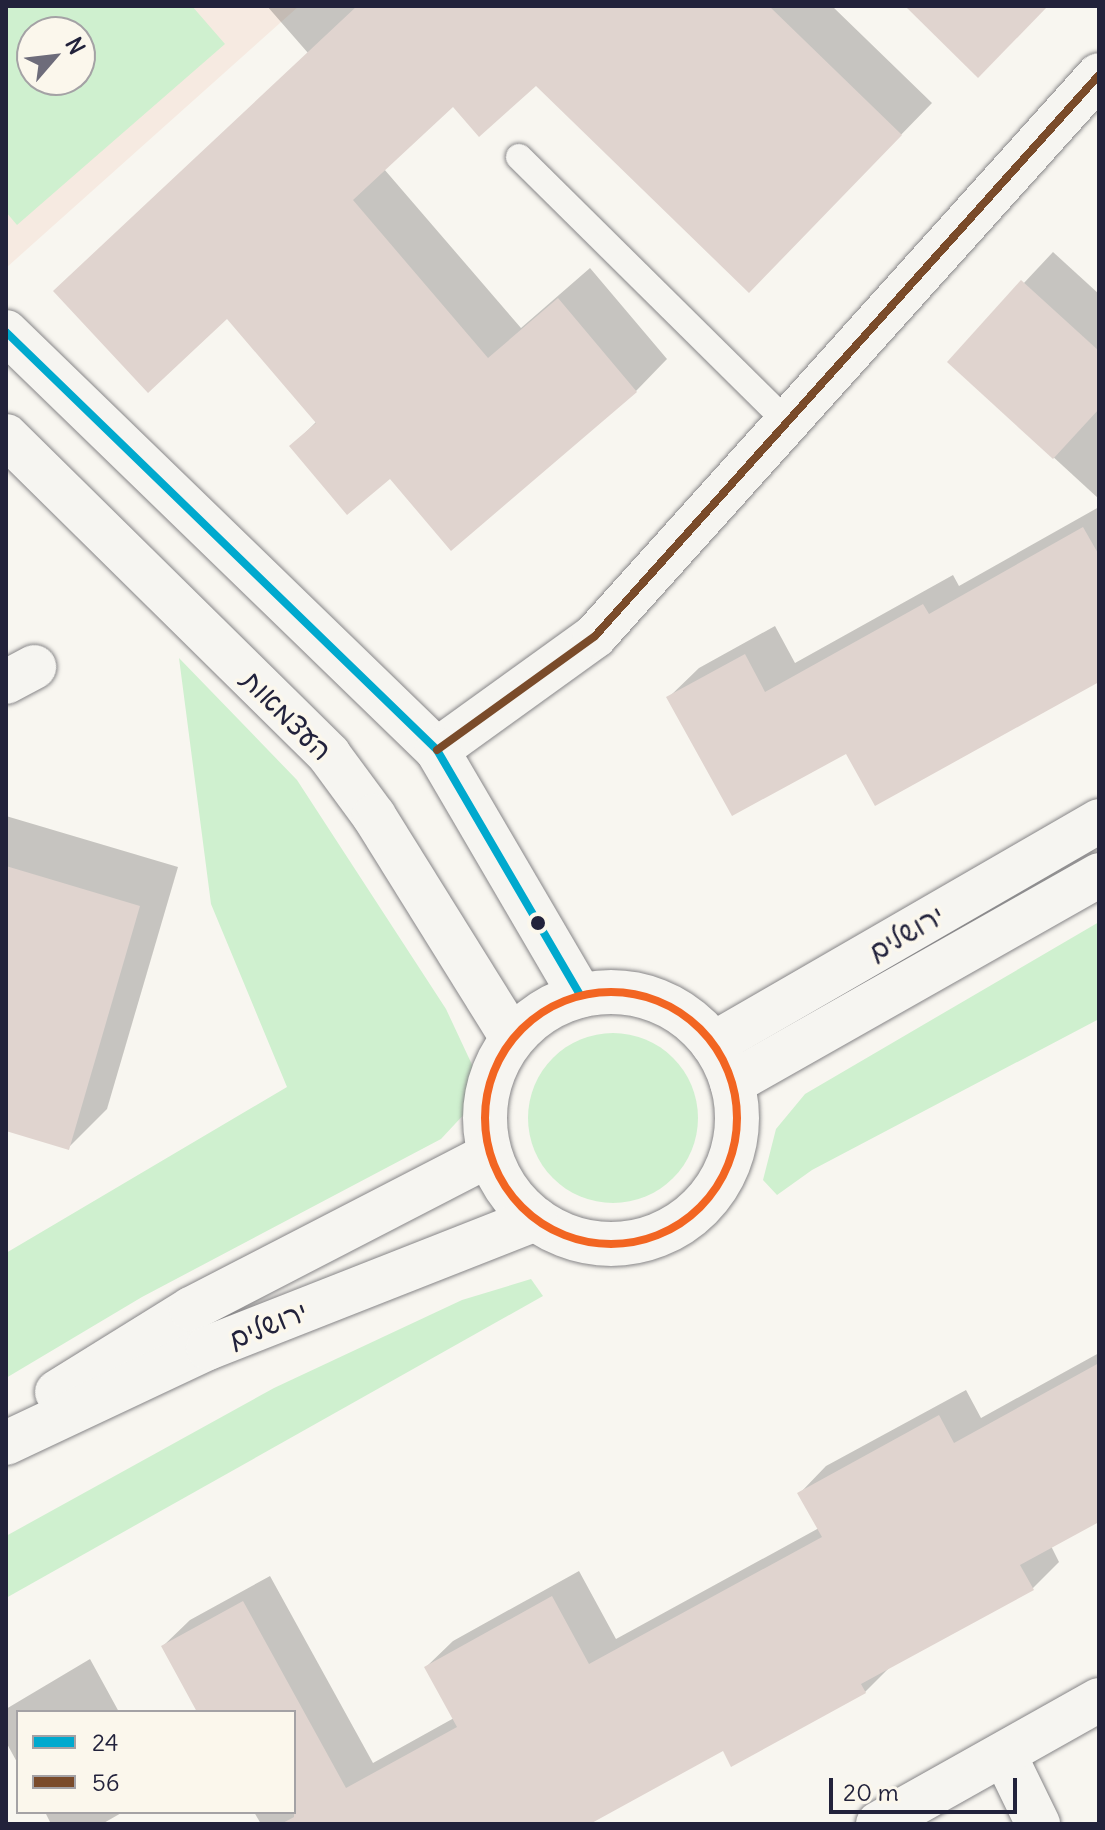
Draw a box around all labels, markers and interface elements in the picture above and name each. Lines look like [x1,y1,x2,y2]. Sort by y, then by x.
north arrow [16,16,96,96]
text: N [59,32,91,59]
street label: העצמאות [235,663,339,767]
street label: ירושלים [862,898,950,968]
unlabelled marker [530,915,546,931]
street label: ירושלים [224,1294,312,1356]
legend [16,1710,296,1814]
text: 24 [92,1727,119,1757]
scale bar [833,1762,1021,1812]
text: 56 [92,1767,120,1797]
text: 20 m [843,1777,899,1807]

